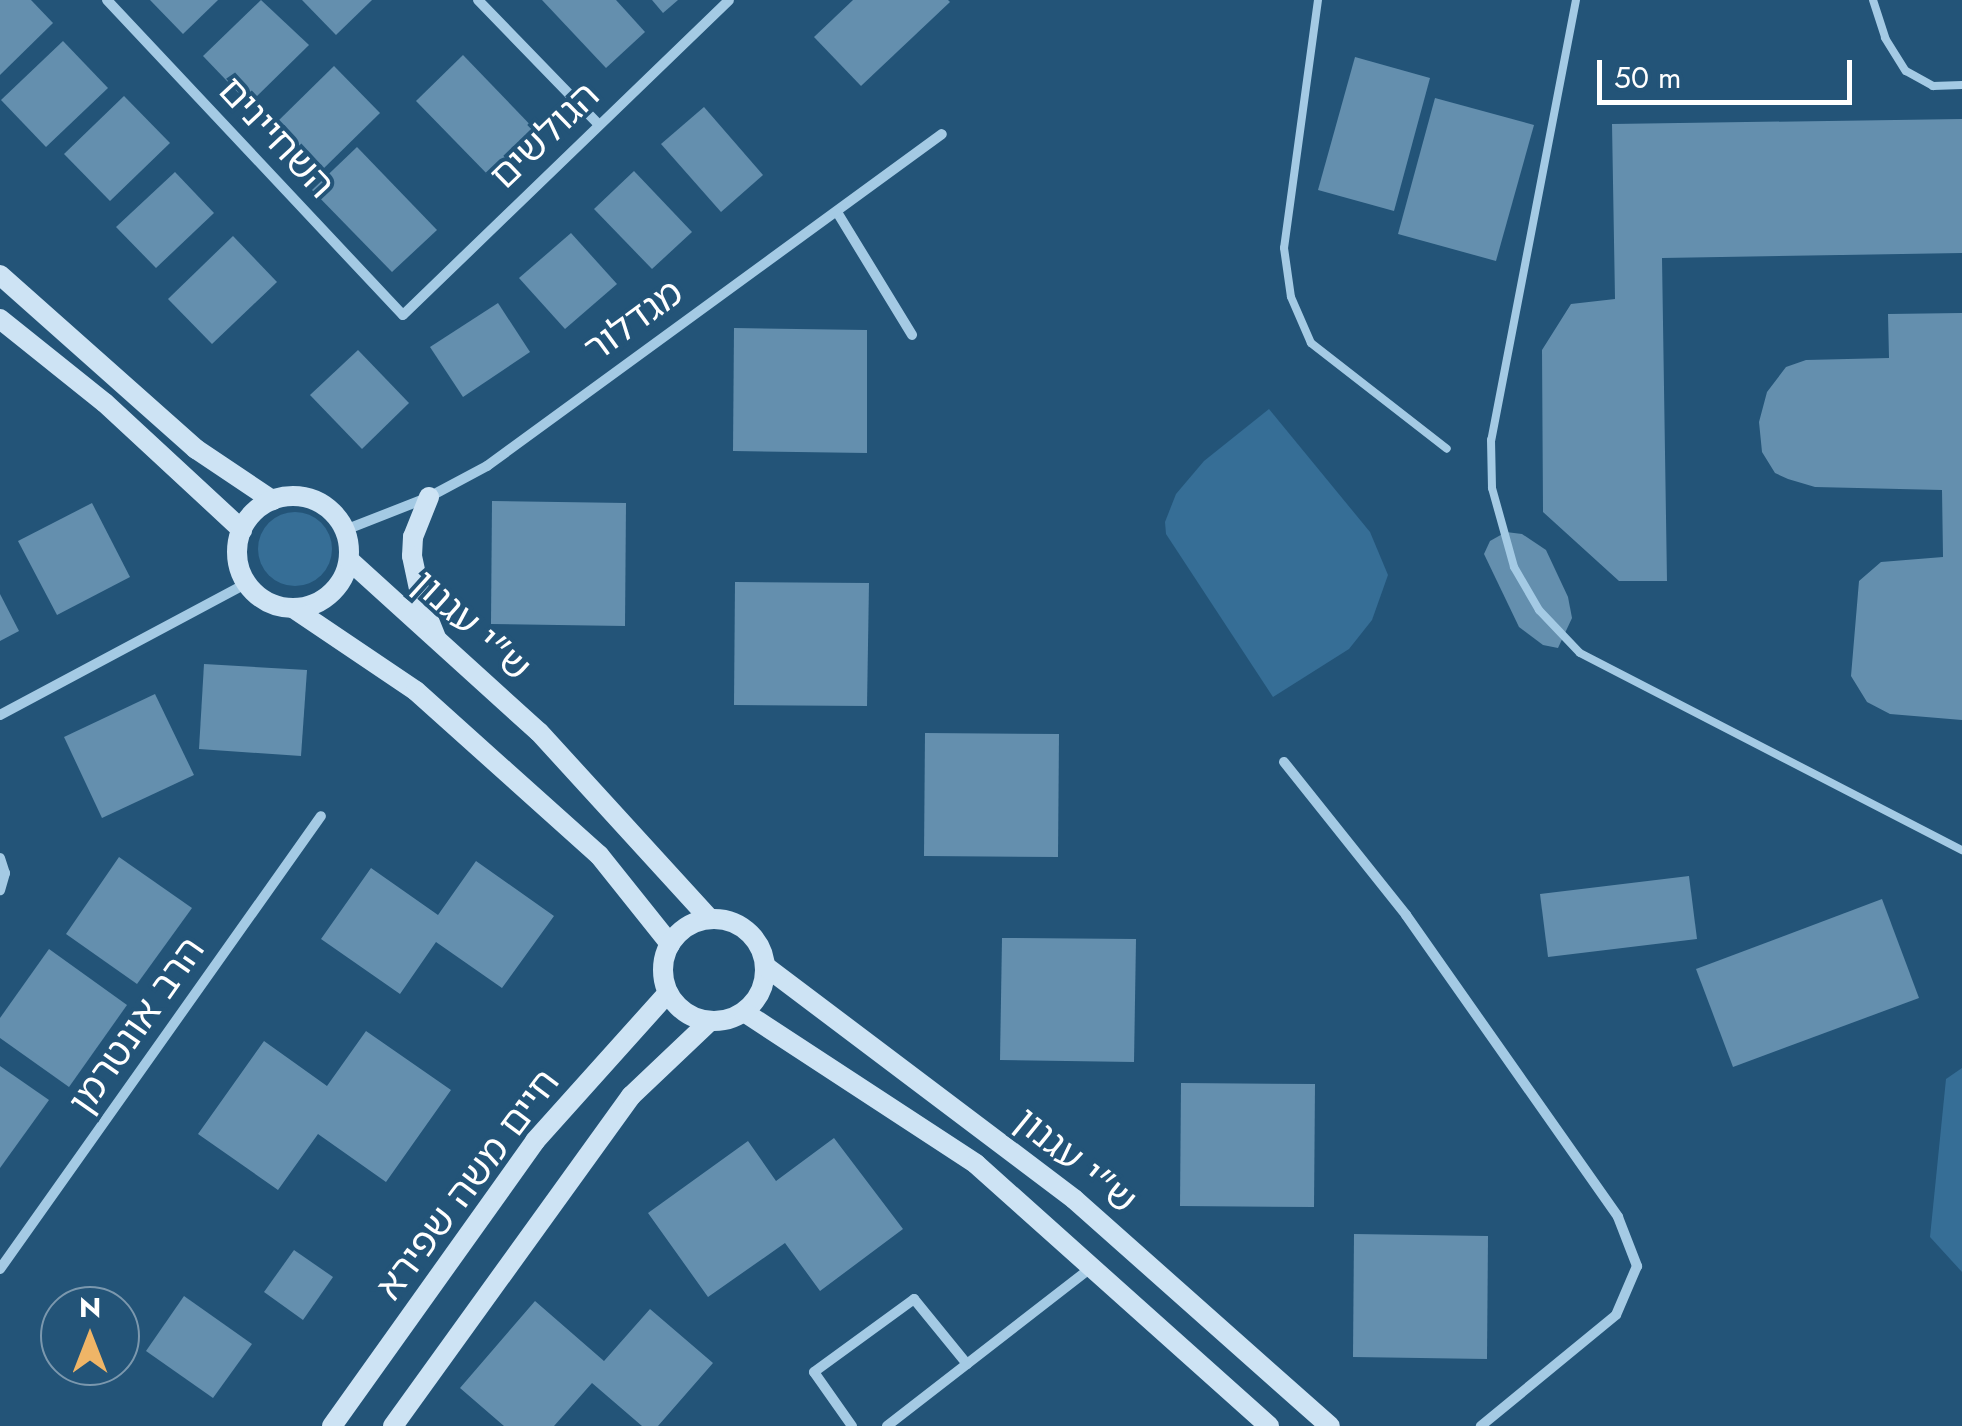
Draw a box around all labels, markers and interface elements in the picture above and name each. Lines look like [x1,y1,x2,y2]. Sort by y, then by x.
scale bar [1602,40,1857,102]
text: 50 m [1614,56,1681,99]
street label: השחיינים [209,67,345,207]
street label: הגולשים [480,72,608,198]
street label: מגדלור [575,269,691,371]
street label: ש"י עגנון [404,560,540,690]
street label: הרב אונטרמן [58,928,214,1122]
street label: חיים משה שפירא [366,1060,568,1308]
street label: ש"י עגנון [1006,1097,1146,1223]
north arrow [40,1286,140,1386]
text: N [79,1287,101,1328]

